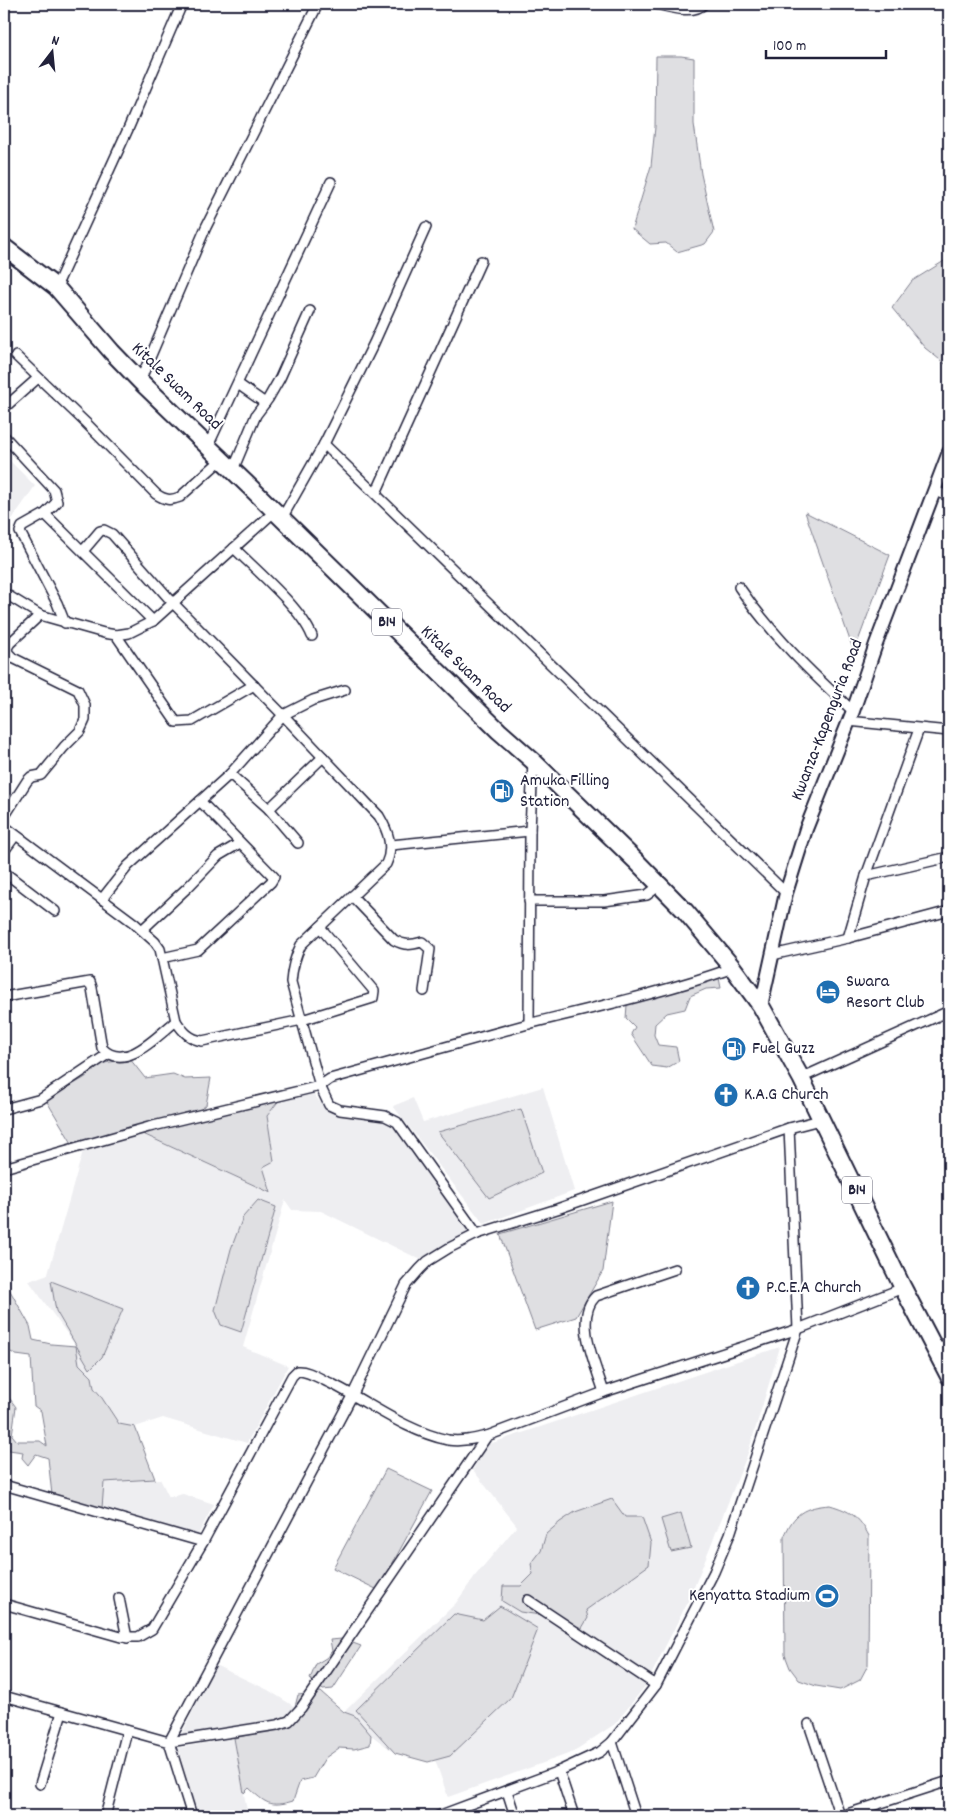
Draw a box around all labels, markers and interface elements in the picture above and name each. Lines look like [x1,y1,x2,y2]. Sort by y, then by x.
north arrow [28,28,78,78]
scale bar [766,28,886,60]
text: N [49,31,61,52]
text: 100 m [773,36,806,58]
street label: Kitale Suam Road [125,337,227,437]
road number: B14 [372,608,402,636]
street label: Kitale Suam Road [414,620,516,720]
street label: Kwanza-Kapenguria Road [786,636,870,804]
place label: Amuka Filling Station [520,769,609,815]
fuel station icon: Amuka Filling Station [489,778,515,804]
place label: Swara Resort Club [846,970,925,1016]
hotel icon: Swara Resort Club [815,979,841,1005]
fuel station icon: Fuel Guzz [721,1036,747,1062]
place label: Fuel Guzz [752,1037,815,1062]
church icon: K.A.G Church [713,1082,739,1108]
place label: K.A.G Church [744,1083,828,1108]
road number: B14 [842,1176,872,1204]
church icon: P.C.E.A Church [735,1275,761,1301]
place label: P.C.E.A Church [766,1276,861,1301]
sports icon: Kenyatta Stadium [814,1583,840,1609]
place label: Kenyatta Stadium [689,1584,810,1609]

